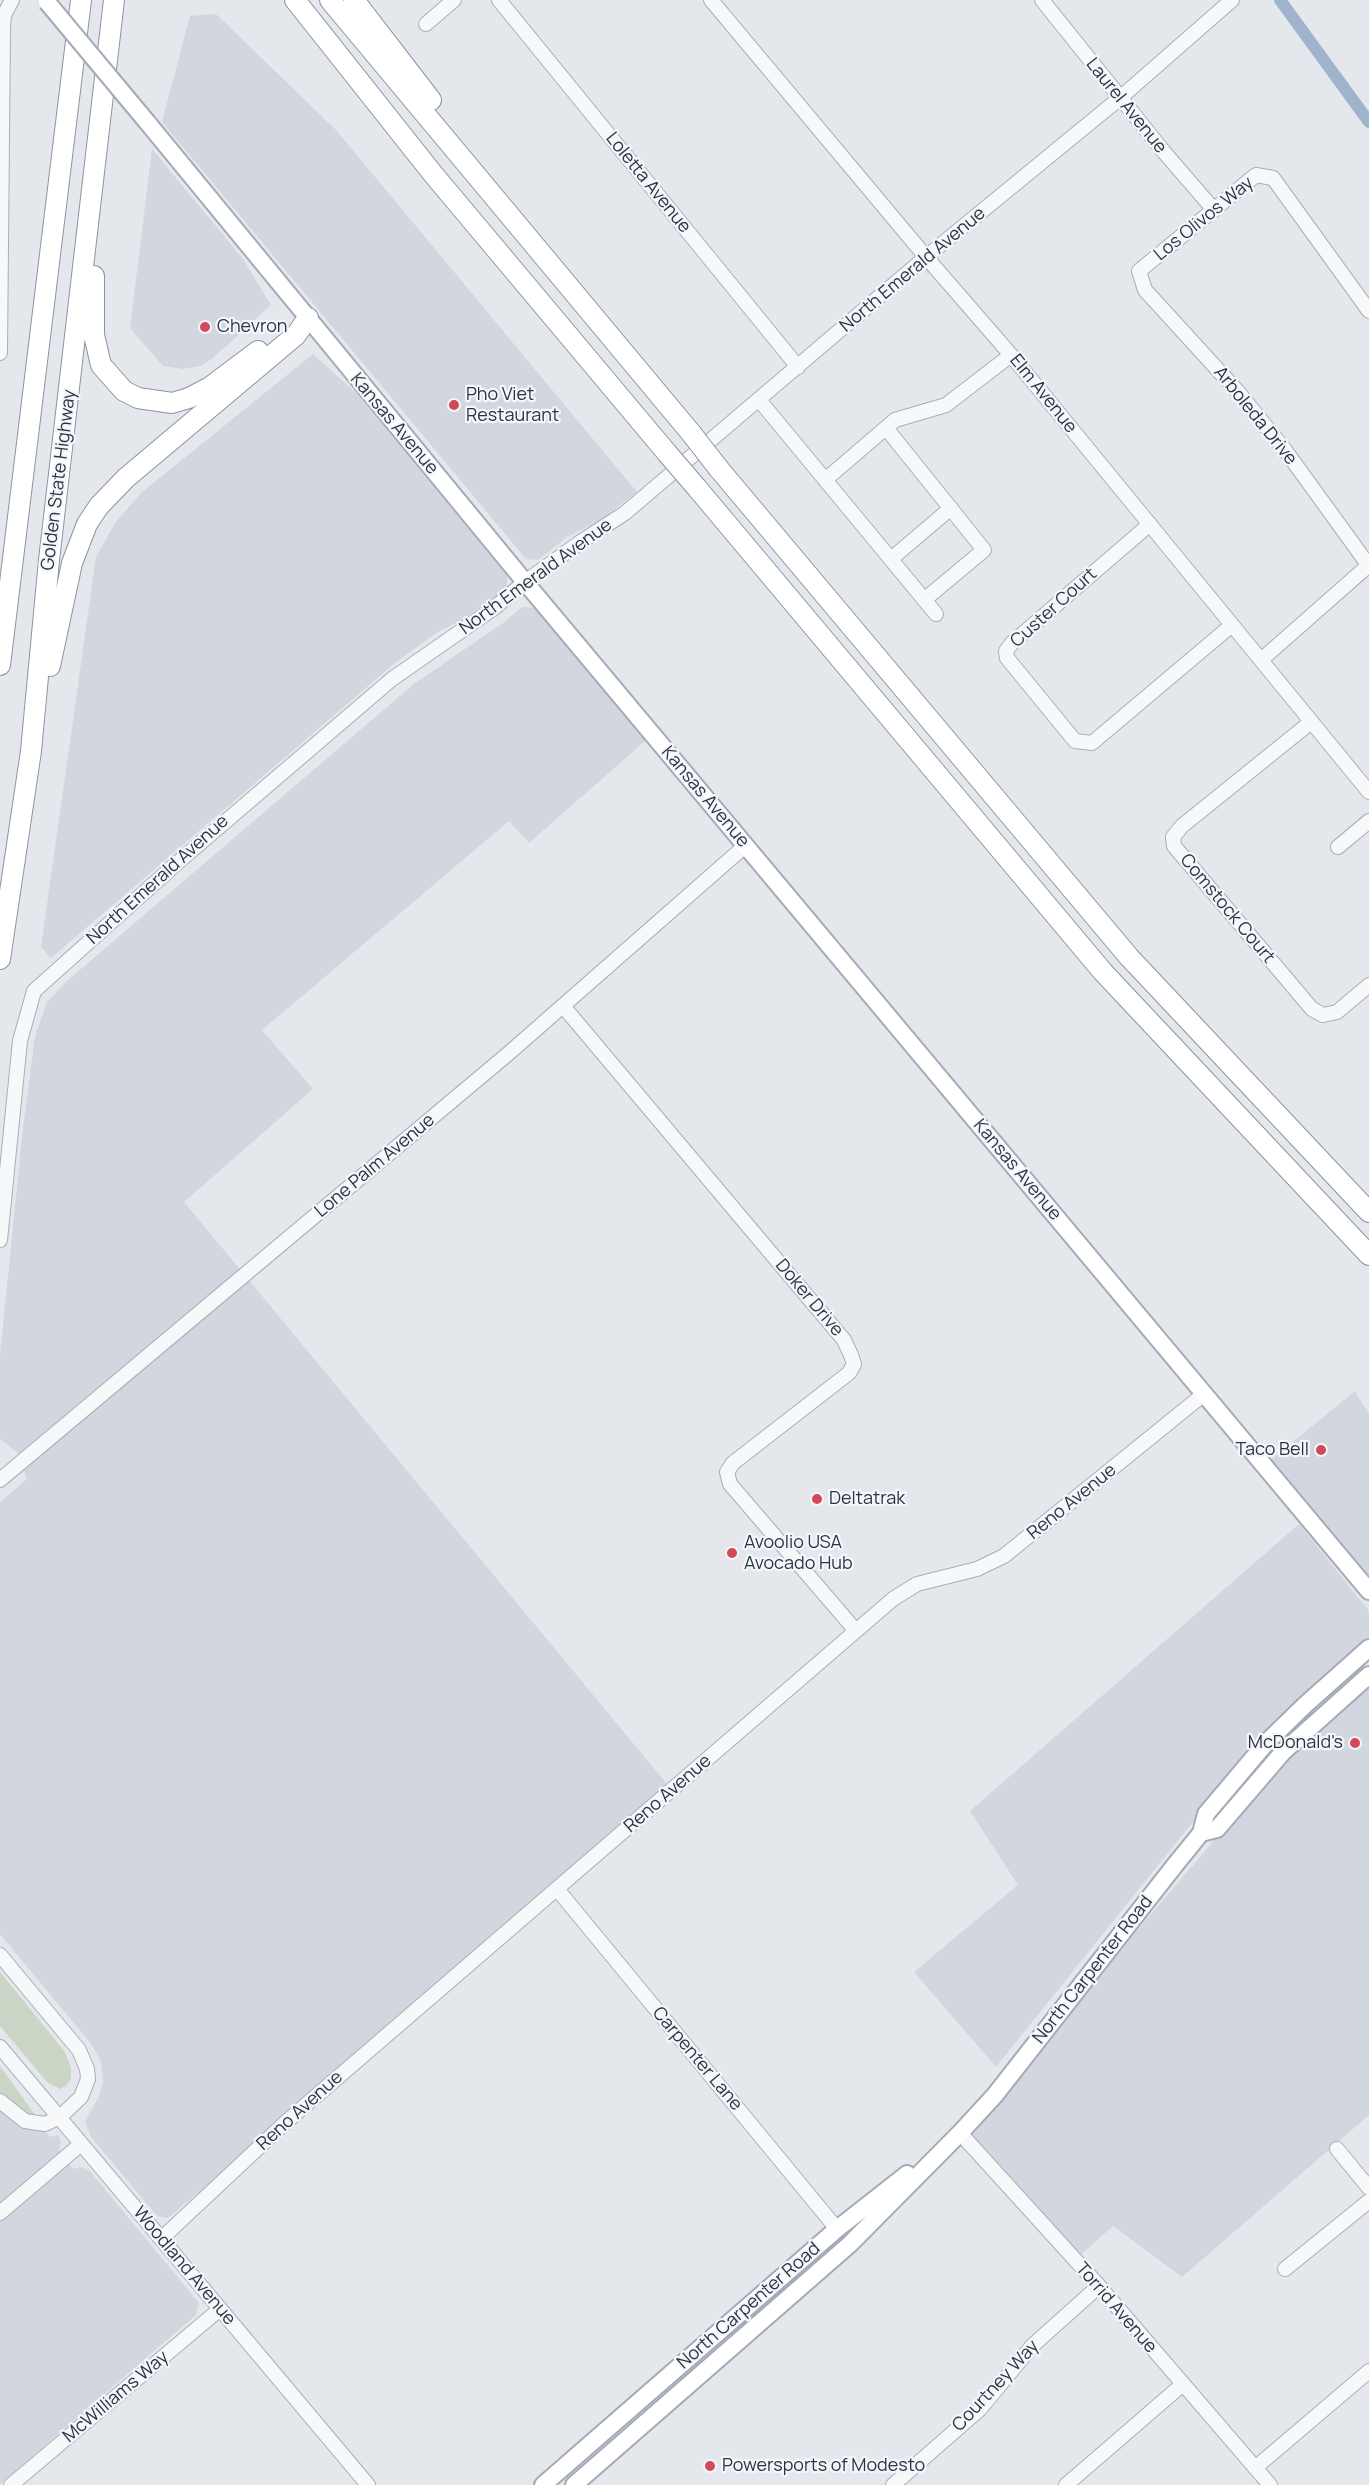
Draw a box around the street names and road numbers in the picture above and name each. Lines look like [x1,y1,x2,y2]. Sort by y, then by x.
street label: Laurel Avenue [1081,54,1171,158]
street label: Loletta Avenue [601,128,695,238]
street label: Los Olivos Way [1150,172,1258,266]
street label: North Emerald Avenue [836,203,990,337]
street label: Elm Avenue [1005,350,1081,438]
street label: Arboleda Drive [1209,362,1301,470]
street label: Kansas Avenue [345,369,443,479]
street label: Golden State Highway [37,388,81,572]
street label: North Emerald Avenue [456,514,616,640]
street label: Custer Court [1006,564,1102,652]
street label: Kansas Avenue [656,742,754,852]
street label: North Emerald Avenue [83,811,233,949]
street label: Comstock Court [1175,850,1279,968]
street label: Lone Palm Avenue [311,1110,439,1222]
street label: Kansas Avenue [968,1115,1066,1225]
street label: Doker Drive [770,1255,848,1341]
street label: Reno Avenue [1023,1460,1121,1544]
street label: Reno Avenue [620,1750,716,1838]
street label: North Carpenter Road [1028,1892,1158,2048]
street label: Carpenter Lane [647,2003,747,2115]
street label: Reno Avenue [253,2067,347,2155]
street label: Woodland Avenue [128,2202,240,2330]
street label: North Carpenter Road [673,2238,825,2374]
street label: Torrid Avenue [1071,2258,1161,2358]
street label: Courtney Way [948,2336,1044,2436]
street label: McWilliams Way [59,2347,173,2447]

